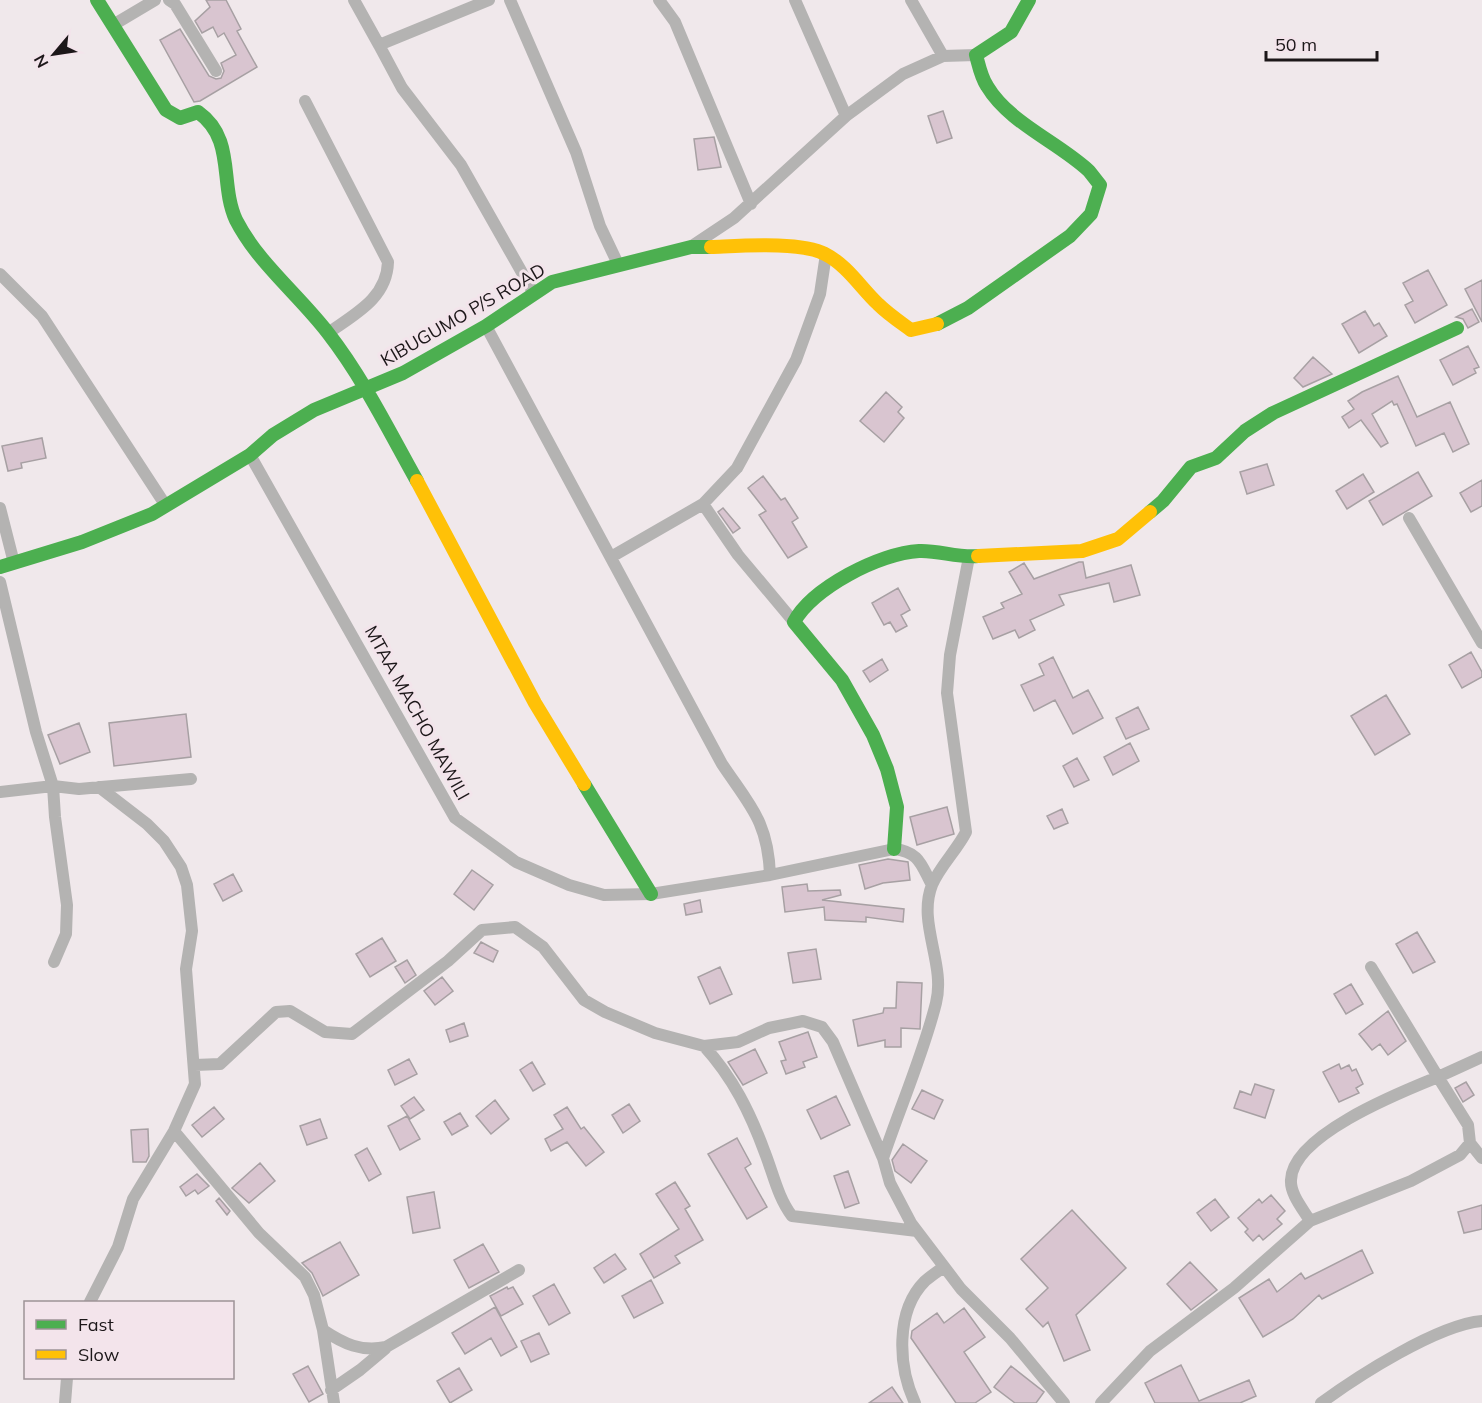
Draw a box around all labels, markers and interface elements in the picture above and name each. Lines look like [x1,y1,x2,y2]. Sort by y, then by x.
north arrow [24,24,84,84]
scale bar [1266,24,1377,62]
text: 50 m [1275,33,1317,56]
text: N [29,51,53,71]
street label: KIBUGUMO P/S ROAD [376,258,549,371]
street label: MTAA MACHO MAWILI [360,621,475,804]
legend [24,1301,234,1379]
text: Fast [78,1313,114,1336]
text: Slow [78,1343,120,1366]

